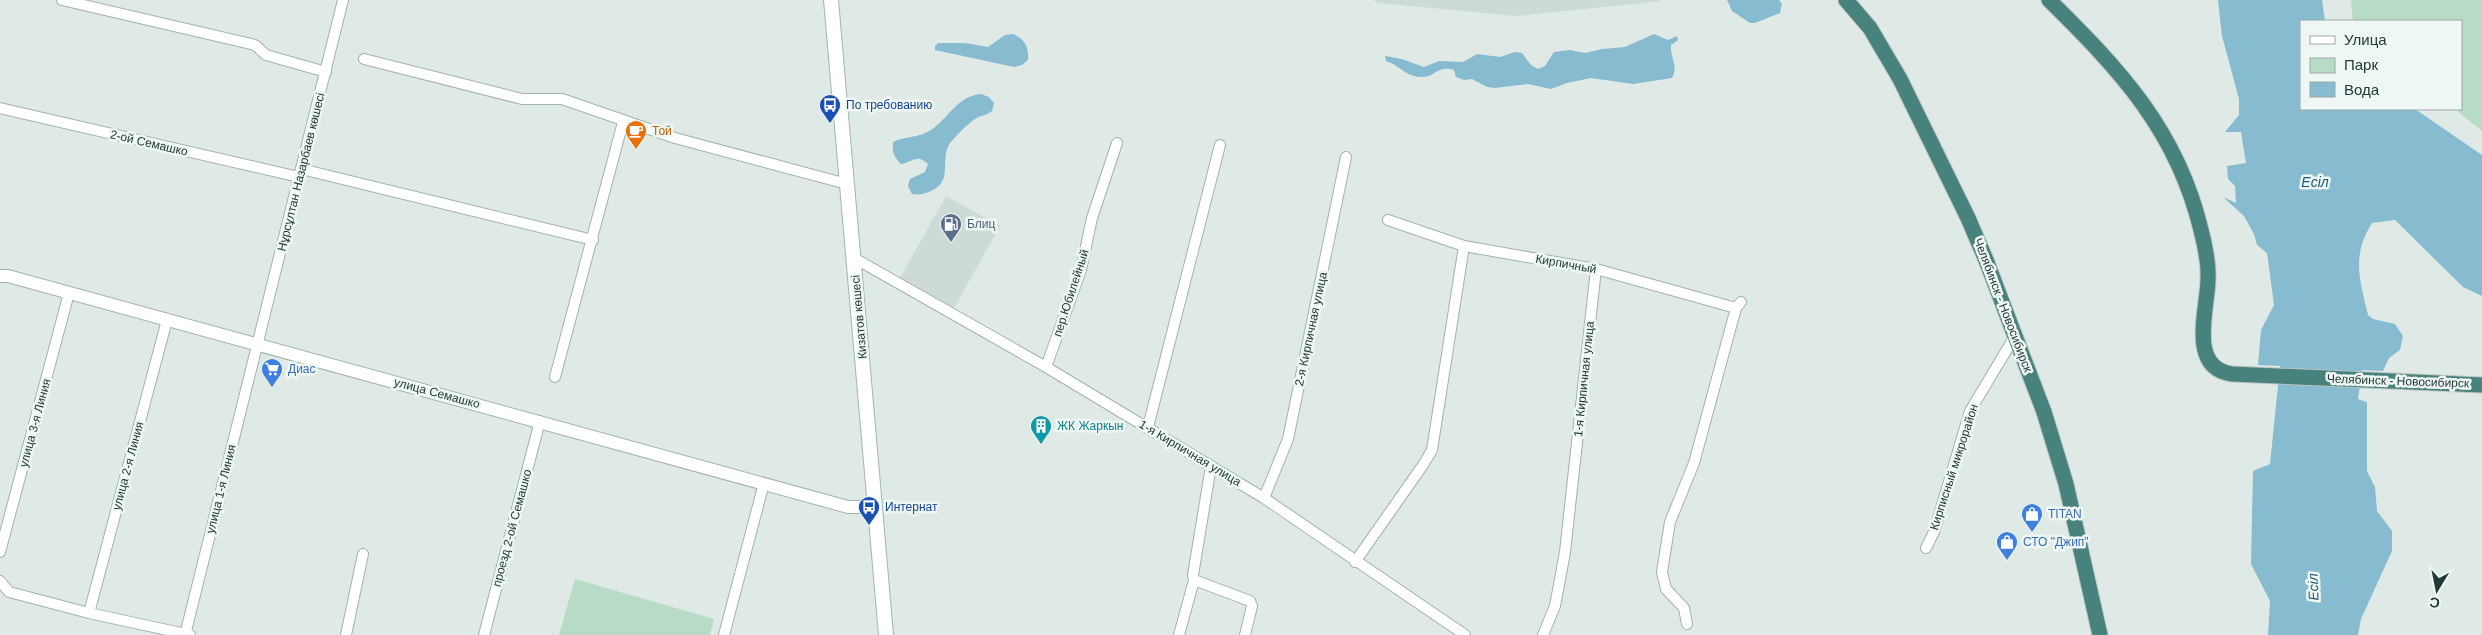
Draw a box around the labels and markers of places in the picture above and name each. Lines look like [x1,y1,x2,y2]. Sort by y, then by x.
bus stop icon: По требованию [818,93,842,124]
place label: По требованию [846,98,932,112]
cafe icon: Той [624,119,648,150]
place label: Той [652,124,672,138]
fuel station icon: Блиц [939,212,963,243]
place label: Блиц [967,217,995,231]
supermarket icon: Диас [260,357,284,388]
place label: Диас [288,362,316,376]
building icon: ЖК Жаркын [1029,414,1053,445]
place label: ЖК Жаркын [1057,419,1123,433]
bus stop icon: Интернат [857,495,881,526]
place label: Интернат [885,500,938,514]
shop icon: TITAN [2020,502,2044,533]
place label: TITAN [2048,507,2082,521]
shop icon: СТО "Джип" [1995,530,2019,561]
place label: СТО "Джип" [2023,535,2089,549]

